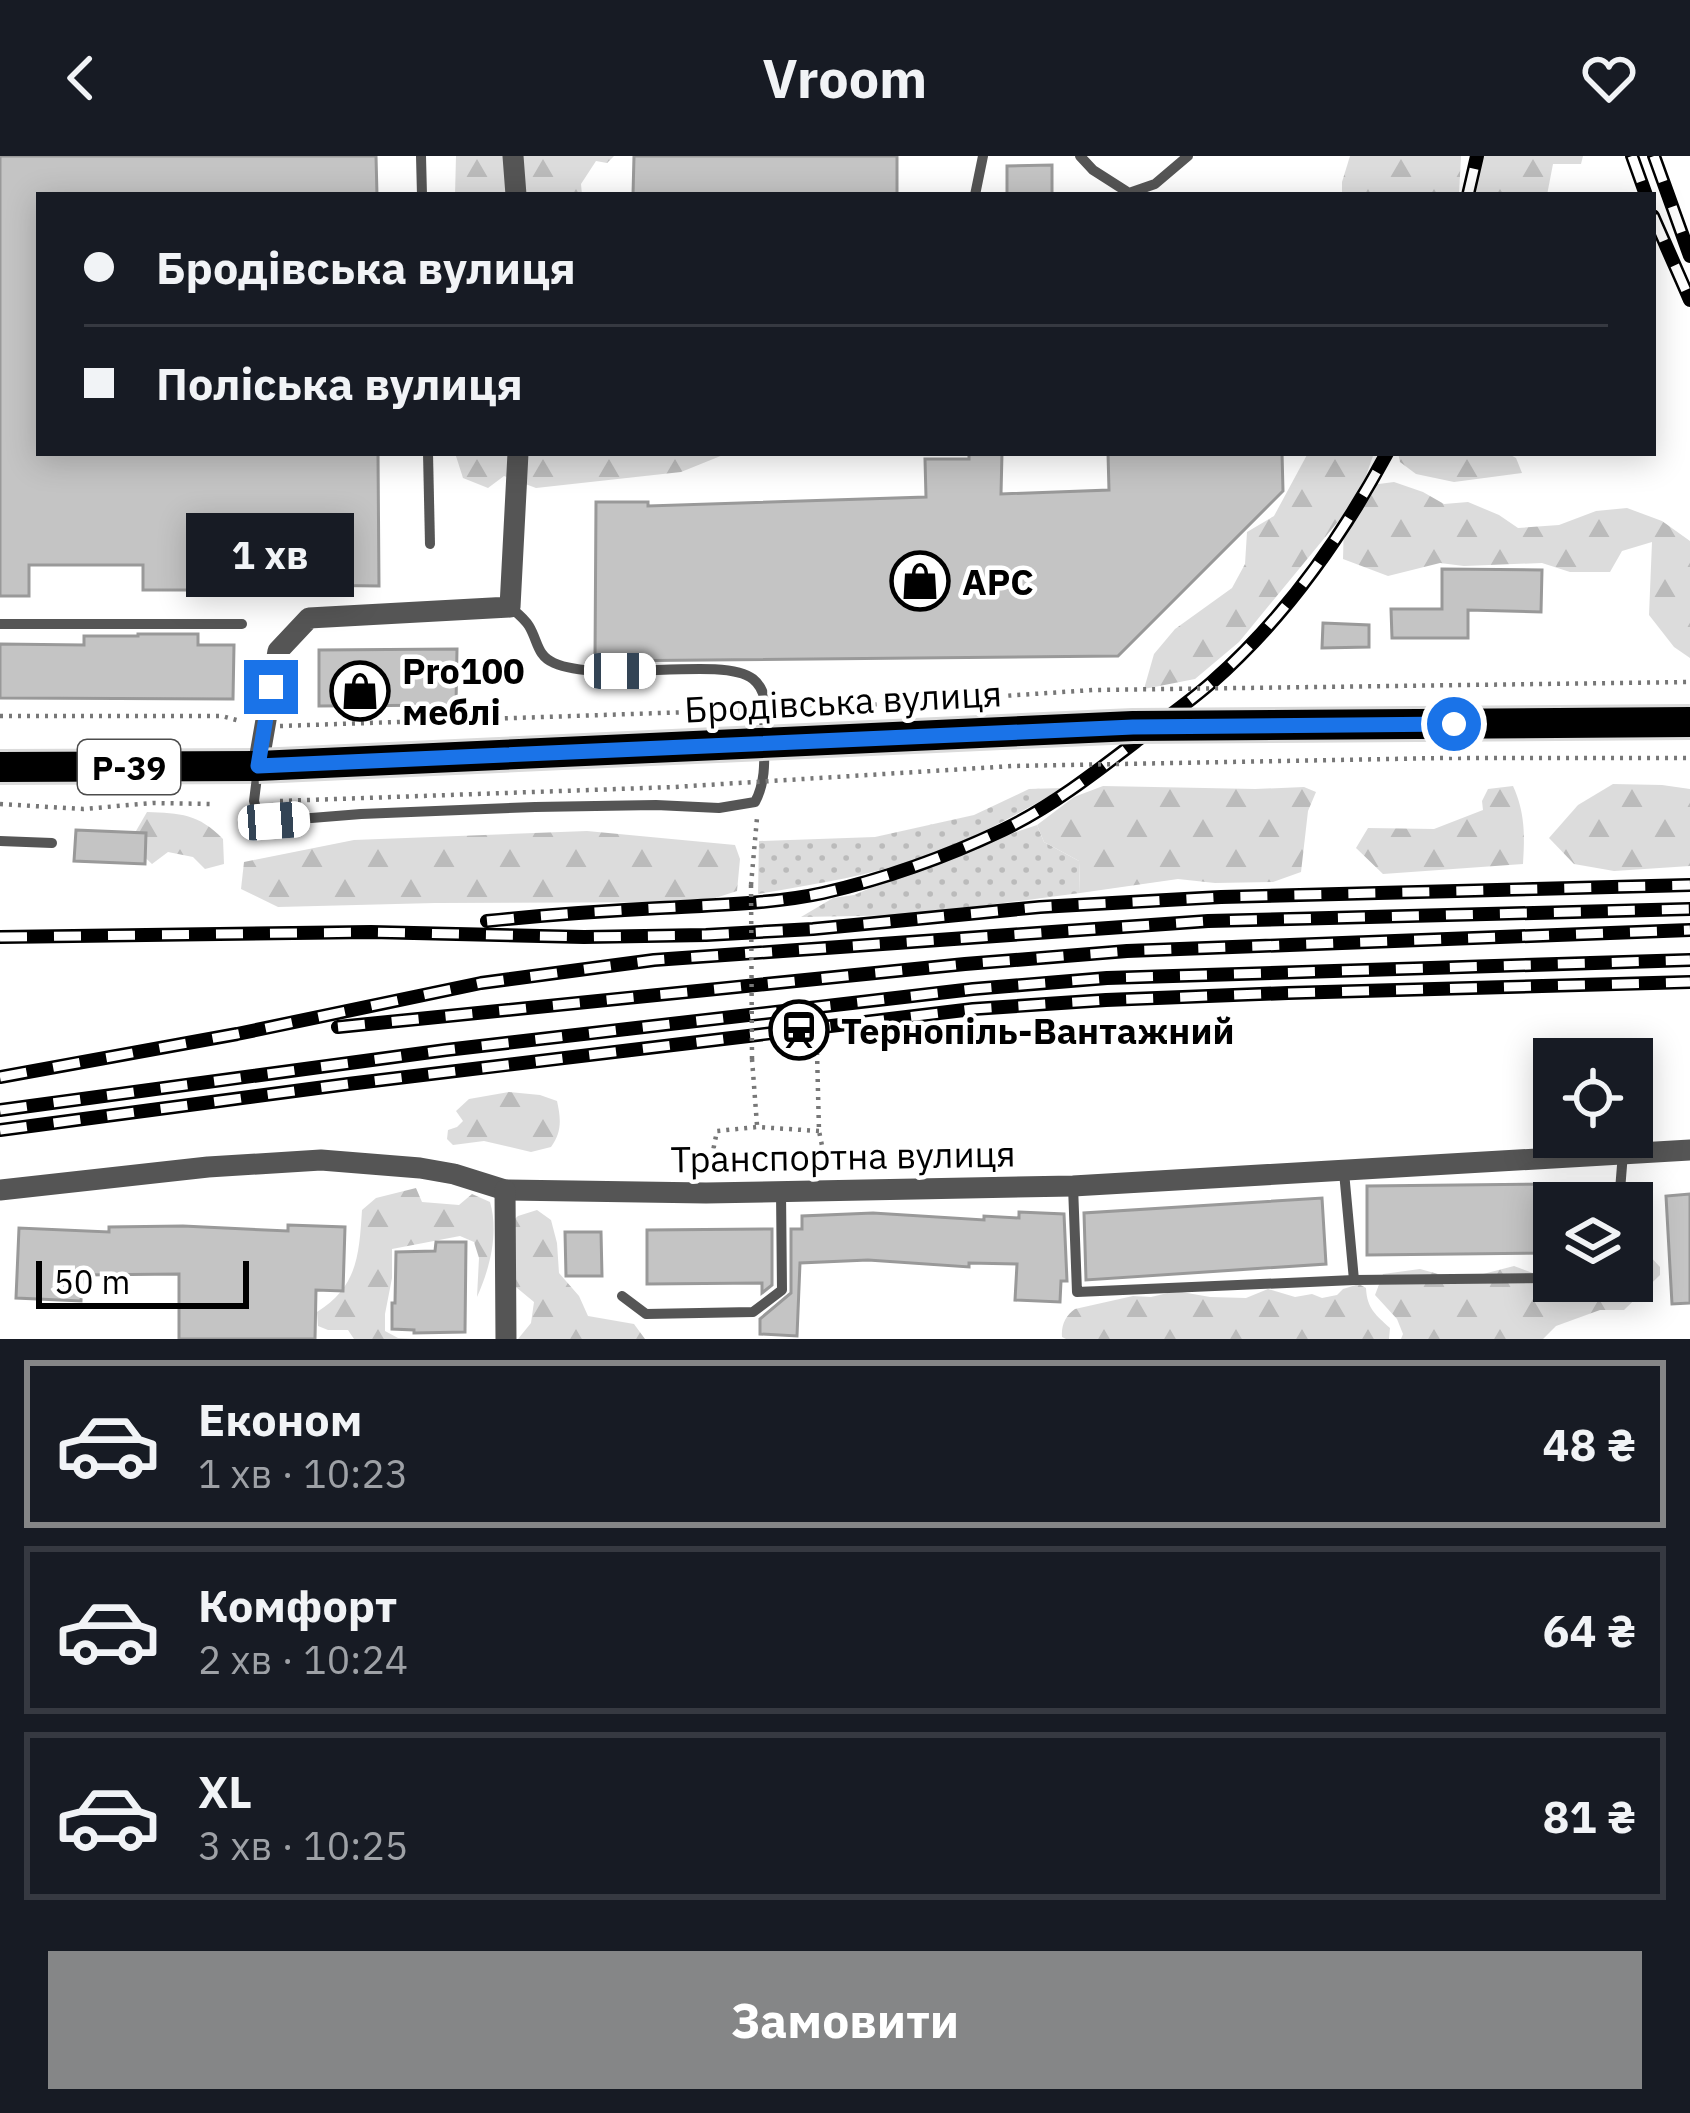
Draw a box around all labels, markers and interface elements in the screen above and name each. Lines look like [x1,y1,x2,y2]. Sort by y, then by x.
text: Vroom [763,43,927,113]
icon: back [48,45,114,111]
icon: heart [1576,45,1642,111]
text: Бродівська вулиця [156,238,576,296]
text: Поліська вулиця [156,354,523,412]
callout: 1 хв [187,513,355,597]
text: 1 хв [232,529,308,580]
shop icon: АРС [889,550,951,612]
place label: АРС [962,558,1034,605]
place label: Pro100 меблі [402,647,525,735]
car [584,653,656,689]
route end [244,660,298,714]
shop icon: Pro100 меблі [329,660,391,722]
street label: Бродівська вулиця [683,669,1003,733]
route start [1427,697,1481,751]
road number: Р-39 [78,740,180,794]
car [237,801,311,841]
station icon: Тернопіль-Вантажний [768,999,830,1061]
place label: Тернопіль-Вантажний [841,1007,1234,1054]
map controls [1533,1038,1653,1302]
button: locate [1533,1038,1653,1158]
street label: Транспортна вулиця [670,1129,1016,1183]
button: layers [1533,1182,1653,1302]
scale bar [36,1255,249,1308]
text: 50 m [54,1260,130,1303]
icon: car [54,1390,162,1498]
text: Економ [198,1390,362,1448]
text: 48 ₴ [1542,1415,1636,1473]
text: 1 хв · 10:23 [198,1448,408,1499]
icon: car [54,1576,162,1684]
text: Комфорт [198,1576,397,1634]
text: 64 ₴ [1542,1601,1636,1659]
text: 2 хв · 10:24 [198,1634,408,1685]
icon: car [54,1762,162,1870]
text: XL [198,1762,252,1820]
text: 81 ₴ [1542,1787,1636,1845]
text: 3 хв · 10:25 [198,1820,408,1871]
button: Замовити [48,1951,1642,2089]

